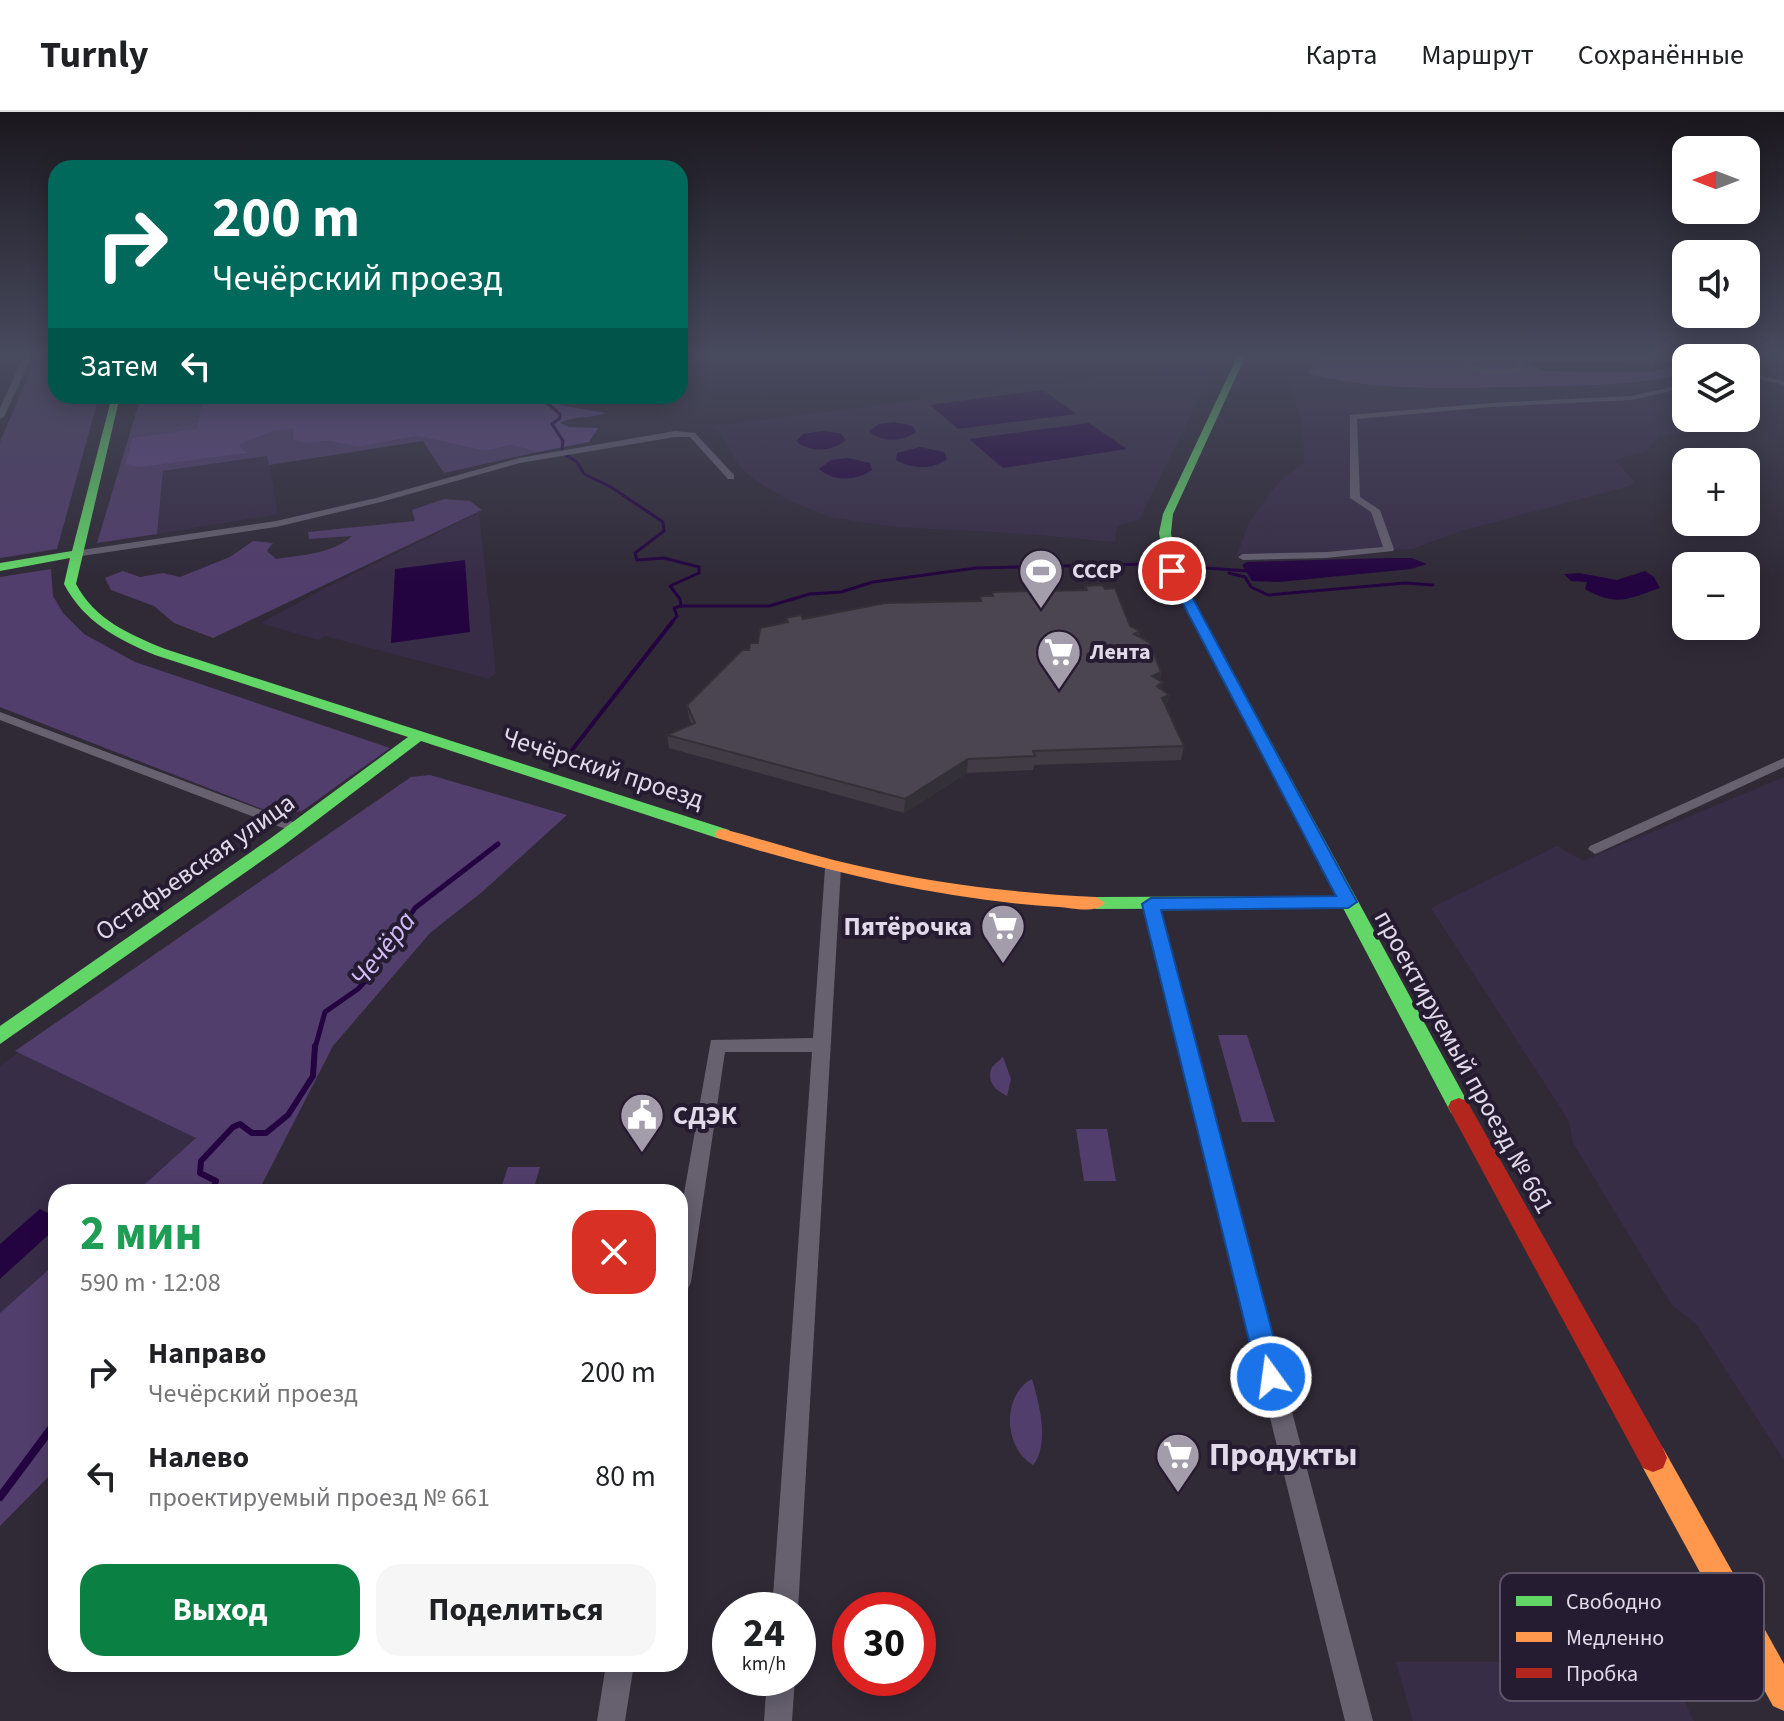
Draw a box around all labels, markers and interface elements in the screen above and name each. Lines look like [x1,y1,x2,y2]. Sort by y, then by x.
text: Turnly [40,28,149,82]
text: Карта [1306,35,1377,75]
text: Маршрут [1421,35,1534,75]
text: Сохранённые [1578,35,1744,75]
north arrow [1672,136,1760,224]
map controls [1672,136,1760,640]
text: 200 m [212,179,360,258]
icon: right [80,192,184,296]
button: sound [1672,240,1760,328]
text: Чечёрский проезд [212,253,503,304]
icon: left [174,344,218,388]
button: layers [1672,344,1760,432]
text: Затем [80,345,158,388]
button: + [1672,448,1760,536]
pin [1138,537,1206,605]
sports icon: СССР [1017,547,1065,610]
icon: arrive [1150,549,1194,593]
button: − [1672,552,1760,640]
place label: СССР [1072,555,1122,587]
supermarket icon: Лента [1035,628,1083,691]
place label: Лента [1089,636,1151,668]
street label: Чечёрский проезд [497,718,709,818]
street label: Остафьевская улица [88,784,302,950]
supermarket icon: Пятёрочка [979,902,1027,965]
water label: Чечёра [341,903,425,995]
street label: проектируемый проезд № 661 [1365,904,1563,1220]
place label: Пятёрочка [843,908,972,945]
public building icon: СДЭК [618,1091,666,1154]
place label: СДЭК [673,1097,738,1134]
text: 2 мин [80,1200,203,1268]
button: close [572,1210,656,1294]
text: 590 m · 12:08 [80,1264,221,1301]
text: Направо [148,1332,266,1375]
position arrow [1229,1335,1313,1419]
icon: right [80,1350,124,1394]
text: 200 m [580,1351,656,1394]
text: Чечёрский проезд [148,1375,358,1412]
supermarket icon: Продукты [1154,1431,1202,1494]
place label: Продукты [1209,1432,1358,1478]
text: Налево [148,1436,249,1479]
icon: left [80,1454,124,1498]
text: 80 m [595,1455,656,1498]
text: проектируемый проезд № 661 [148,1479,490,1516]
button: Выход [80,1564,360,1656]
button: Поделиться [376,1564,656,1656]
legend [1500,1573,1764,1701]
text: Свободно [1566,1586,1662,1618]
speed limit sign: 30 [832,1592,936,1696]
text: 24 [743,1605,785,1662]
text: Медленно [1566,1622,1664,1654]
text: km/h [742,1650,786,1678]
text: Пробка [1566,1658,1638,1690]

